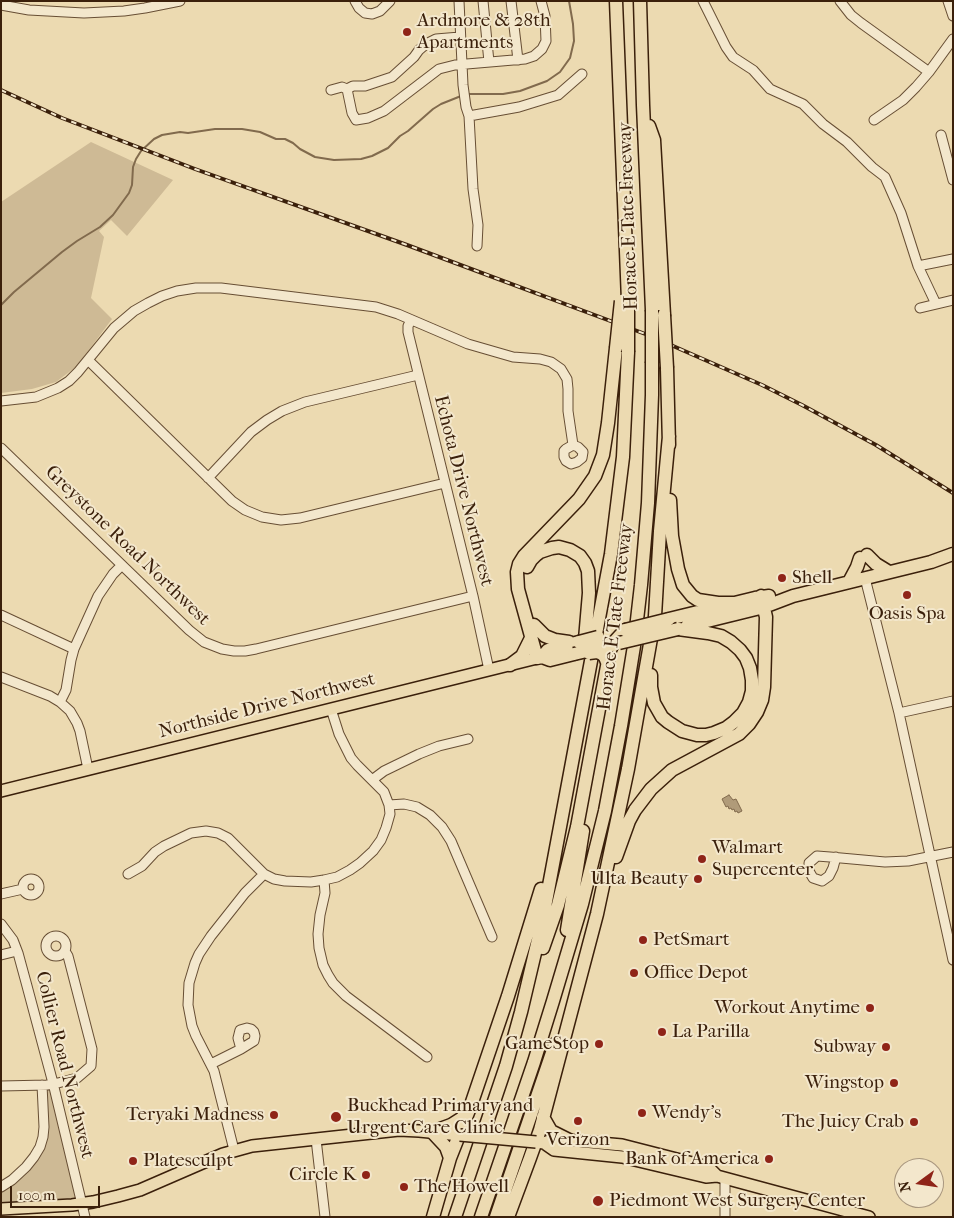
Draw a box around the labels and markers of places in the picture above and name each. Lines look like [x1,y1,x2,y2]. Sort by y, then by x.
place label: Ardmore & 28th Apartments [417,10,551,54]
marker: Ardmore & 28th Apartments [401,26,413,38]
place label: Shell [792,567,832,589]
marker: Shell [776,572,788,584]
marker: Oasis Spa [901,589,913,601]
place label: Oasis Spa [869,603,945,625]
place label: Walmart Supercenter [712,837,813,881]
marker: Walmart Supercenter [696,853,708,865]
place label: Ulta Beauty [590,868,688,890]
marker: Ulta Beauty [692,873,704,885]
place label: PetSmart [653,929,730,951]
marker: PetSmart [637,934,649,946]
place label: Office Depot [644,962,748,984]
marker: Office Depot [628,967,640,979]
place label: Workout Anytime [714,997,860,1019]
marker: Workout Anytime [864,1002,876,1014]
place label: La Parilla [672,1021,749,1043]
marker: La Parilla [656,1026,668,1038]
place label: GameStop [505,1033,589,1055]
place label: Subway [813,1036,876,1058]
marker: GameStop [593,1038,605,1050]
marker: Subway [880,1041,892,1053]
place label: Wingstop [805,1072,884,1094]
marker: Wingstop [888,1077,900,1089]
place label: Buckhead Primary and Urgent Care Clinic [347,1095,533,1139]
place label: Wendy's [652,1102,721,1124]
place label: Teryaki Madness [126,1104,264,1126]
marker: Wendy's [636,1107,648,1119]
marker: Teryaki Madness [268,1109,280,1121]
marker: Buckhead Primary and Urgent Care Clinic [329,1110,343,1124]
place label: The Juicy Crab [782,1111,904,1133]
marker: Verizon [572,1115,584,1127]
marker: The Juicy Crab [908,1116,920,1128]
place label: Verizon [546,1129,610,1151]
place label: Bank of America [625,1148,759,1170]
place label: Platesculpt [143,1150,233,1172]
marker: Bank of America [763,1153,775,1165]
marker: Platesculpt [127,1155,139,1167]
place label: Circle K [289,1164,356,1186]
marker: Circle K [360,1169,372,1181]
place label: The Howell [414,1176,509,1198]
marker: The Howell [398,1181,410,1193]
place label: Piedmont West Surgery Center [609,1190,865,1212]
marker: Piedmont West Surgery Center [591,1194,605,1208]

